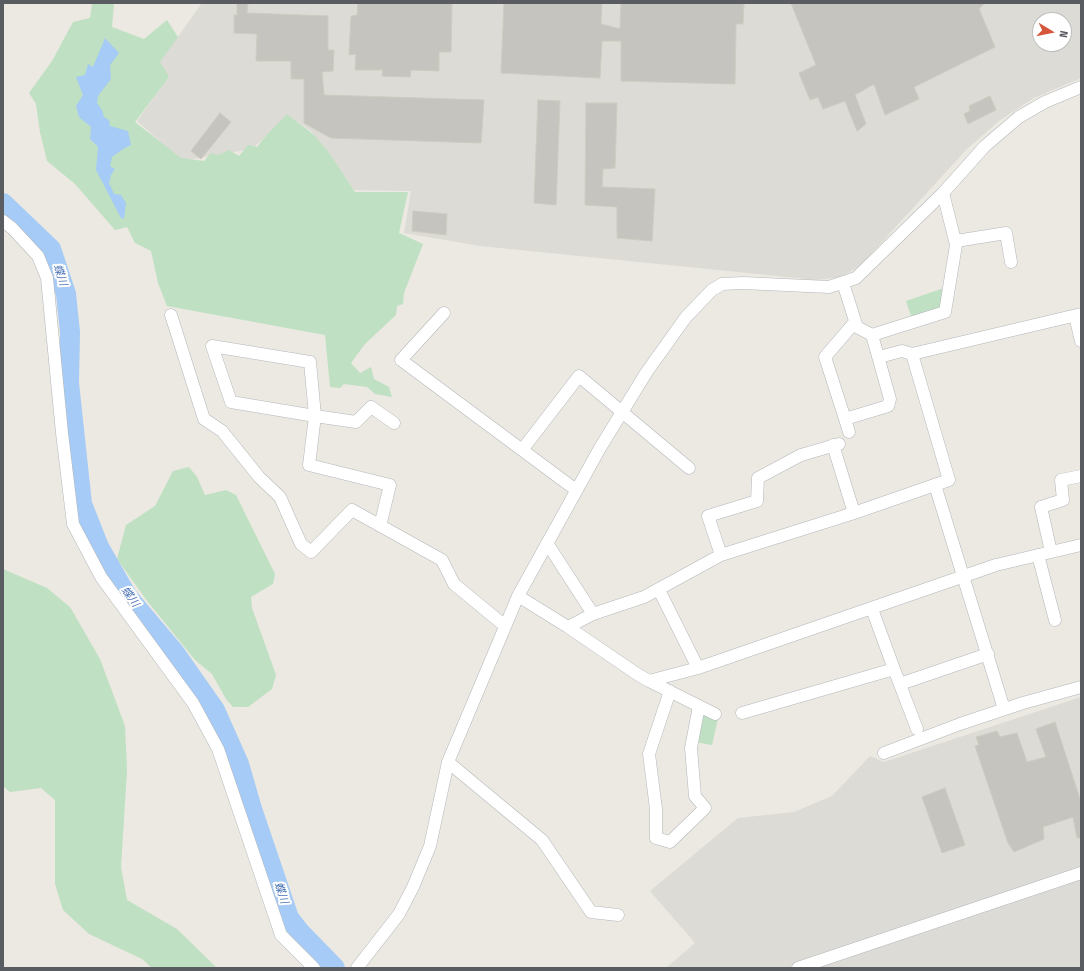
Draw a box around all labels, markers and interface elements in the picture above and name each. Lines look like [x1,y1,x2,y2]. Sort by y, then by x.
north arrow [1032,12,1072,52]
text: N [1056,30,1070,38]
water label: 蝶川 [50,262,70,288]
water label: 蝶川 [118,584,142,610]
water label: 蝶川 [271,880,291,906]

